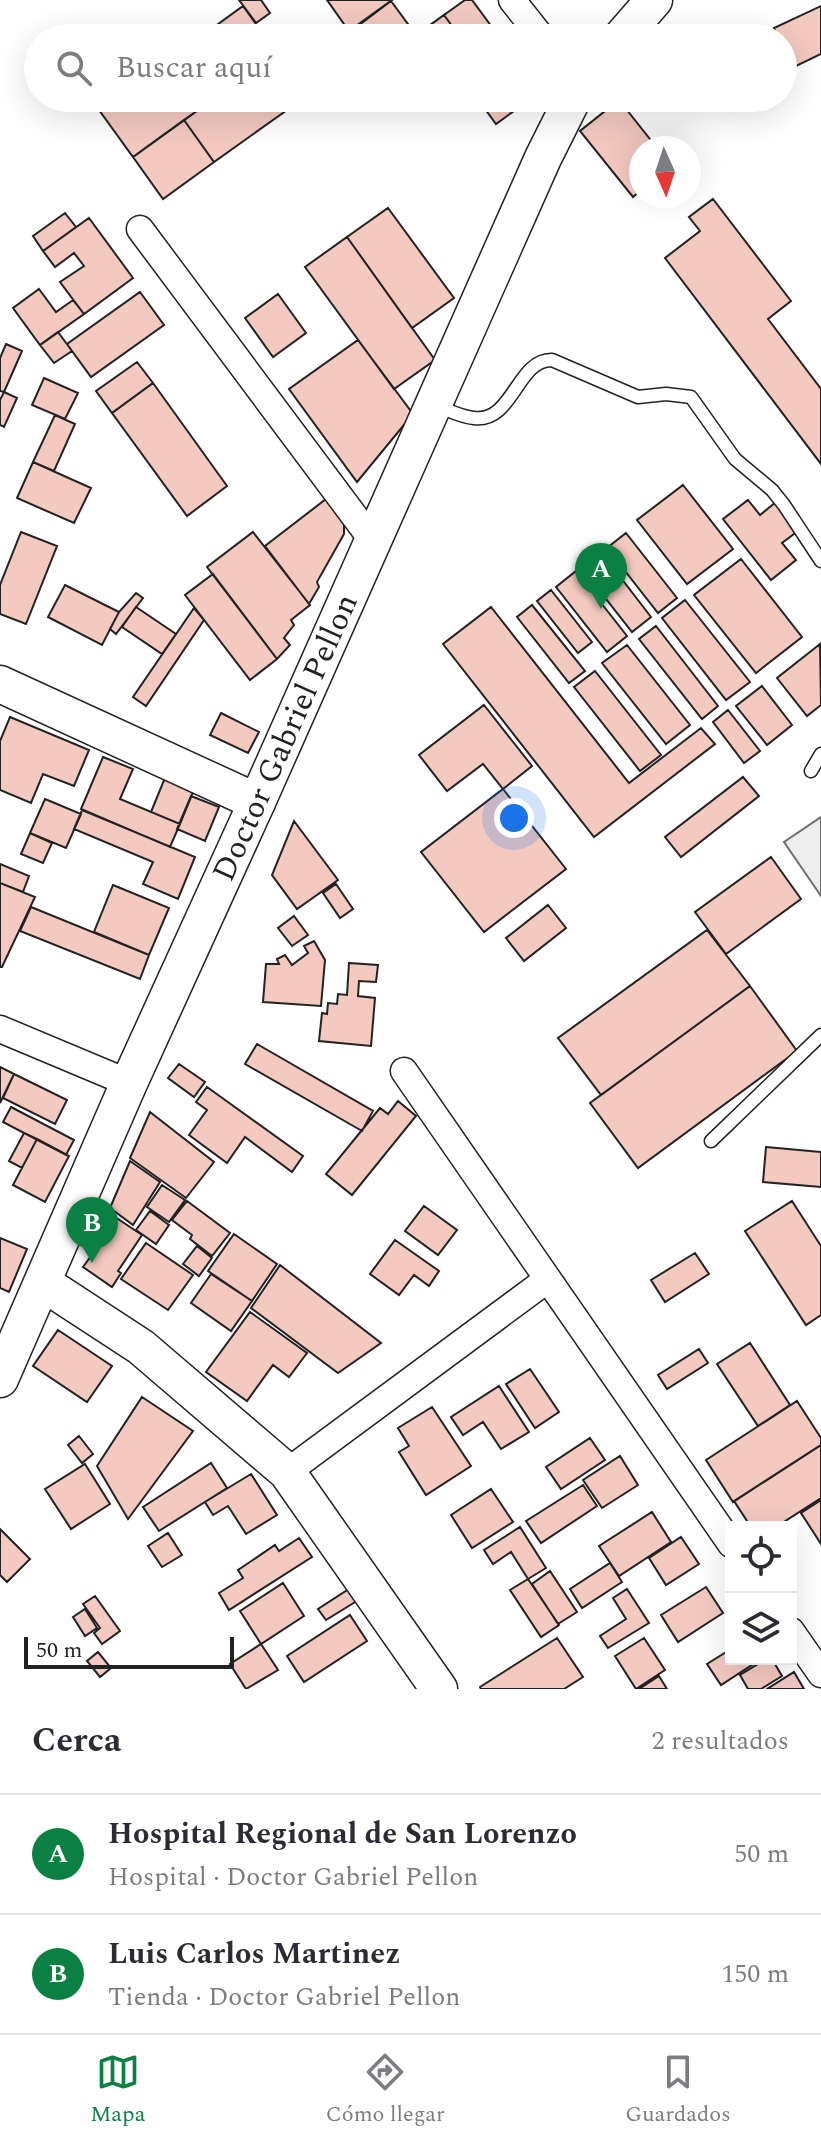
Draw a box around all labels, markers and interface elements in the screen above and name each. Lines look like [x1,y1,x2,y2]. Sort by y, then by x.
search box [24,24,797,112]
text: Buscar aquí [116,45,272,91]
icon: search [52,46,96,90]
north arrow [629,136,701,208]
pin: A [575,543,627,609]
street label: Doctor Gabriel Pellon [199,586,371,890]
your location [494,798,534,838]
pin: B [66,1197,118,1263]
map controls [725,1521,797,1665]
button: locate [725,1521,797,1593]
button: layers [725,1593,797,1665]
scale bar [24,1633,234,1669]
text: 50 m [36,1634,82,1667]
text: Cerca [32,1715,121,1767]
text: 2 resultados [651,1721,789,1761]
text: Hospital Regional de San Lorenzo [108,1811,577,1857]
text: A [48,1834,68,1874]
text: 50 m [734,1834,789,1874]
text: Hospital · Doctor Gabriel Pellon [108,1857,478,1897]
text: Luis Carlos Martinez [108,1931,400,1977]
text: B [49,1954,67,1994]
text: 150 m [721,1954,789,1994]
text: Tienda · Doctor Gabriel Pellon [108,1977,460,2017]
tab: Mapa [90,2050,145,2131]
tab: Cómo llegar [326,2050,445,2131]
tab: Guardados [625,2050,731,2131]

